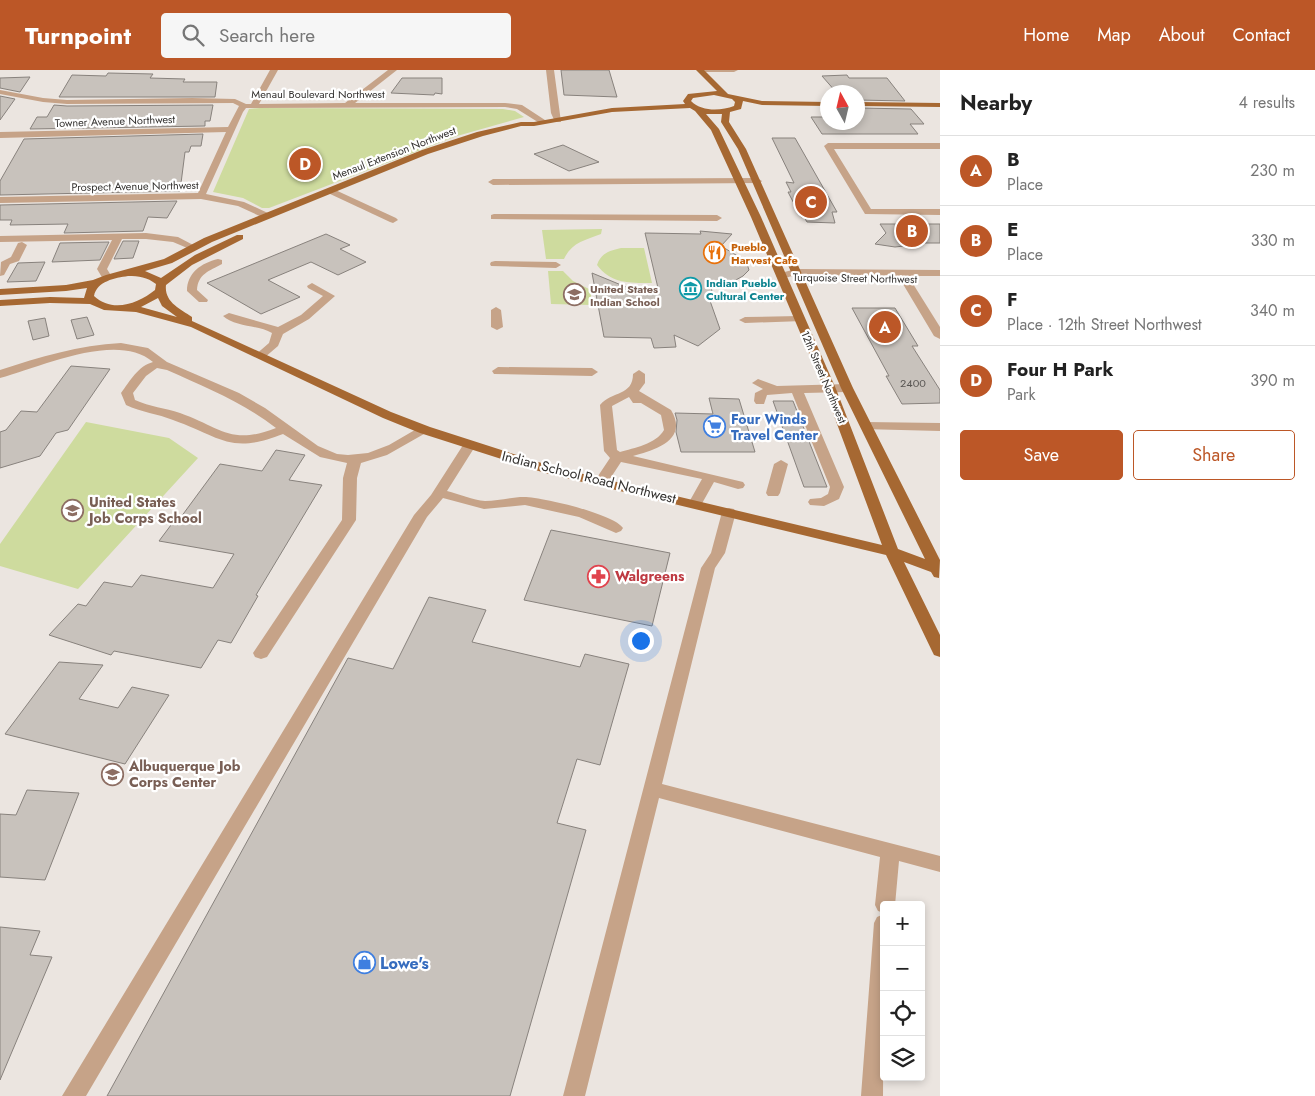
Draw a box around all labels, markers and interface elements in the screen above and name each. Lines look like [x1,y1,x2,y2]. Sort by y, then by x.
search box [161,13,511,58]
text: Turnpoint [25,18,131,53]
icon: search [179,21,207,49]
text: Search here [219,22,315,49]
text: Home [1023,22,1069,48]
text: Map [1097,22,1131,48]
text: About [1159,22,1204,48]
text: Contact [1232,22,1290,48]
north arrow [820,85,865,130]
street label: Menaul Boulevard Northwest [251,86,385,102]
text: Nearby [960,88,1032,118]
text: 4 results [1239,91,1295,114]
street label: Towner Avenue Northwest [55,111,176,131]
street label: Menaul Extension Northwest [330,122,458,184]
pin: D [289,145,321,183]
text: B [1007,146,1020,173]
text: A [970,159,982,182]
text: 230 m [1250,159,1295,182]
text: Place [1007,173,1043,196]
street label: Prospect Avenue Northwest [71,177,199,195]
pin: C [795,183,827,221]
pin: B [896,212,928,250]
text: E [1007,216,1018,243]
text: B [971,229,981,252]
text: 330 m [1251,229,1295,252]
place label: Pueblo Harvest Cafe [731,239,798,268]
restaurant icon: Pueblo Harvest Cafe [703,241,727,265]
text: Place [1007,243,1043,266]
street label: Turquoise Street Northwest [793,269,918,287]
place label: Indian Pueblo Cultural Center [706,275,785,304]
museum icon: Indian Pueblo Cultural Center [678,277,702,301]
place label: United States Indian School [590,281,660,310]
school or university icon: United States Indian School [562,283,586,307]
text: F [1007,286,1018,313]
text: C [970,299,982,322]
text: 340 m [1250,299,1295,322]
pin: A [869,308,901,346]
text: Place · 12th Street Northwest [1007,313,1202,336]
street label: 12th Street Northwest [797,328,851,426]
text: Four H Park [1007,356,1114,383]
text: D [970,369,982,392]
text: 390 m [1250,369,1295,392]
house number: 2400 [900,375,926,391]
text: Park [1007,383,1036,406]
place label: Four Winds Travel Center [731,409,818,445]
supermarket icon: Four Winds Travel Center [703,415,727,439]
button: Save [960,430,1123,480]
button: Share [1133,430,1295,480]
street label: Indian School Road Northwest [500,446,679,509]
place label: United States Job Corps School [86,492,202,528]
school or university icon: United States Job Corps School [61,498,85,522]
pharmacy icon: Walgreens [587,564,611,588]
place label: Walgreens [615,566,685,586]
your location [628,628,654,654]
place label: Albuquerque Job Corps Center [128,756,241,792]
school or university icon: Albuquerque Job Corps Center [101,762,125,786]
map controls [880,901,925,1081]
button: + [880,901,925,946]
button: − [880,946,925,991]
shop icon: Lowe's [352,951,376,975]
place label: Lowe's [380,952,429,975]
button: locate [880,991,925,1036]
button: layers [880,1036,925,1081]

